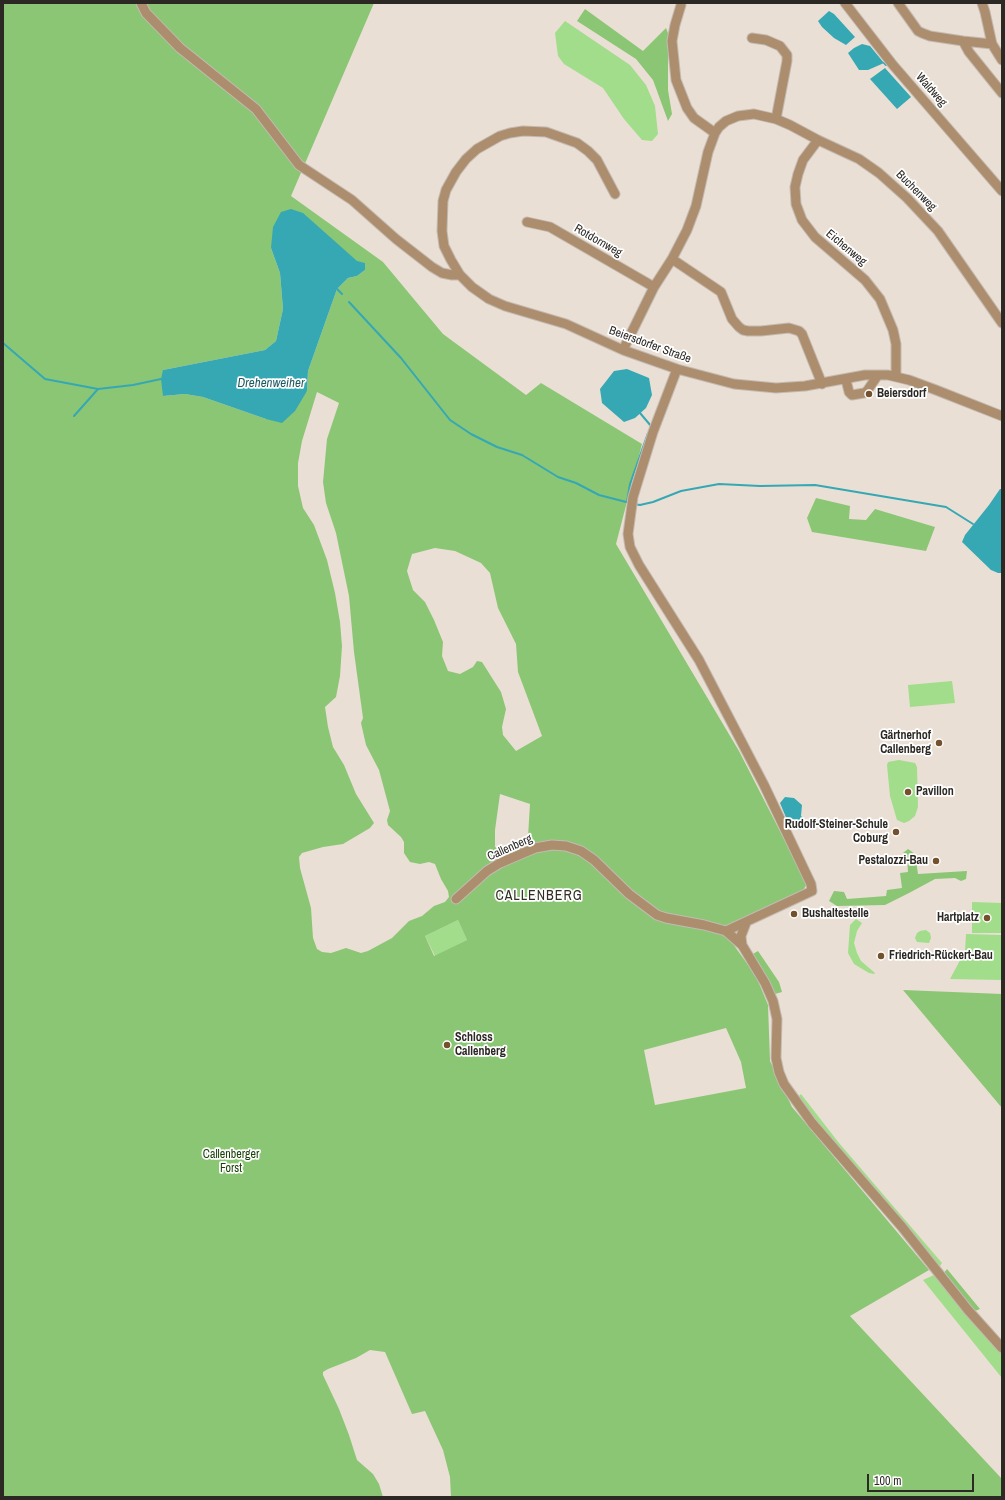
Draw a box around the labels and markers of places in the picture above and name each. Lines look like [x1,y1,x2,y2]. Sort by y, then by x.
place label: Beiersdorf [877,387,926,401]
marker: Beiersdorf [864,389,874,399]
place label: Gärtnerhof Callenberg [880,729,931,757]
marker: Gärtnerhof Callenberg [934,738,944,748]
place label: Pavillon [916,785,954,799]
marker: Pavillon [903,787,913,797]
place label: Rudolf-Steiner-Schule Coburg [785,818,888,846]
marker: Rudolf-Steiner-Schule Coburg [891,827,901,837]
place label: Pestalozzi-Bau [859,854,928,868]
marker: Pestalozzi-Bau [931,856,941,866]
place label: Bushaltestelle [802,907,869,921]
marker: Bushaltestelle [789,909,799,919]
place label: Hartplatz [937,911,979,925]
marker: Hartplatz [982,913,992,923]
place label: Friedrich-Rückert-Bau [889,949,993,963]
marker: Friedrich-Rückert-Bau [876,951,886,961]
place label: Schloss Callenberg [455,1031,506,1059]
marker: Schloss Callenberg [442,1040,452,1050]

